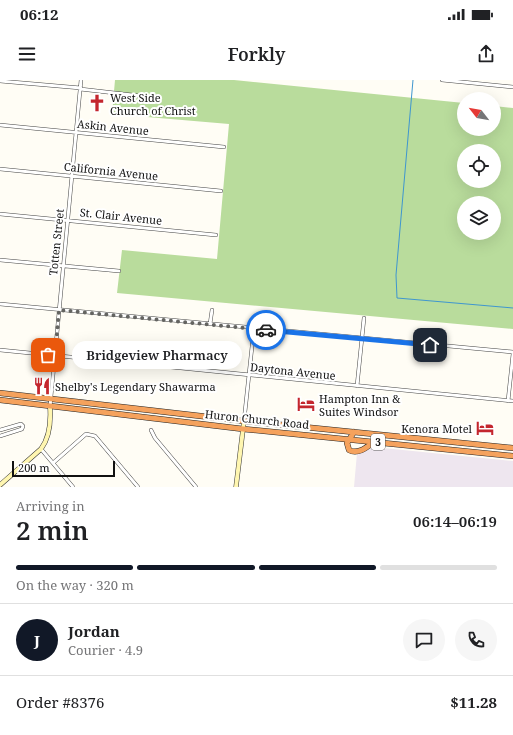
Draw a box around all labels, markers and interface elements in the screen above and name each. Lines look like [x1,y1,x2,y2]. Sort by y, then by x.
text: 06:12 [20,4,58,24]
text: Forkly [228,42,285,66]
icon: menu [16,43,38,65]
icon: share [475,43,497,65]
place label: West Side Church of Christ [110,90,196,118]
north arrow [457,92,501,136]
map controls [457,92,501,240]
church icon: West Side Church of Christ [87,93,107,113]
street label: Askin Avenue [76,116,150,138]
button: locate [457,144,501,188]
street label: California Avenue [63,159,159,183]
button: layers [457,196,501,240]
street label: St. Clair Avenue [79,204,163,228]
street label: Totten Street [45,208,67,276]
courier [246,310,286,350]
icon: car [255,319,277,341]
pin [413,328,447,362]
icon: home [419,334,441,356]
pin [31,338,65,372]
callout: Bridgeview Pharmacy [72,341,242,369]
icon: bag [37,344,59,366]
text: Bridgeview Pharmacy [86,346,228,364]
street label: Daytona Avenue [250,359,337,383]
restaurant icon: Shelby's Legendary Shawarma [32,376,52,396]
place label: Shelby's Legendary Shawarma [55,379,216,394]
place label: Hampton Inn & Suites Windsor [319,391,401,419]
hotel icon: Hampton Inn & Suites Windsor [296,394,316,414]
street label: Huron Church Road [204,406,310,432]
hotel icon: Kenora Motel [475,418,495,438]
place label: Kenora Motel [401,421,473,436]
road number: 3 [371,434,385,450]
scale bar [12,459,115,478]
text: 200 m [18,460,50,475]
text: Arriving in [16,497,85,515]
text: 06:14–06:19 [413,511,497,531]
text: 2 min [16,512,89,548]
text: On the way · 320 m [16,576,134,594]
button: chat [403,619,445,661]
button: phone [455,619,497,661]
text: Jordan [68,621,120,641]
text: J [34,630,40,650]
text: Courier · 4.9 [68,641,143,659]
text: Order #8376 [16,692,104,712]
text: $11.28 [450,692,497,712]

